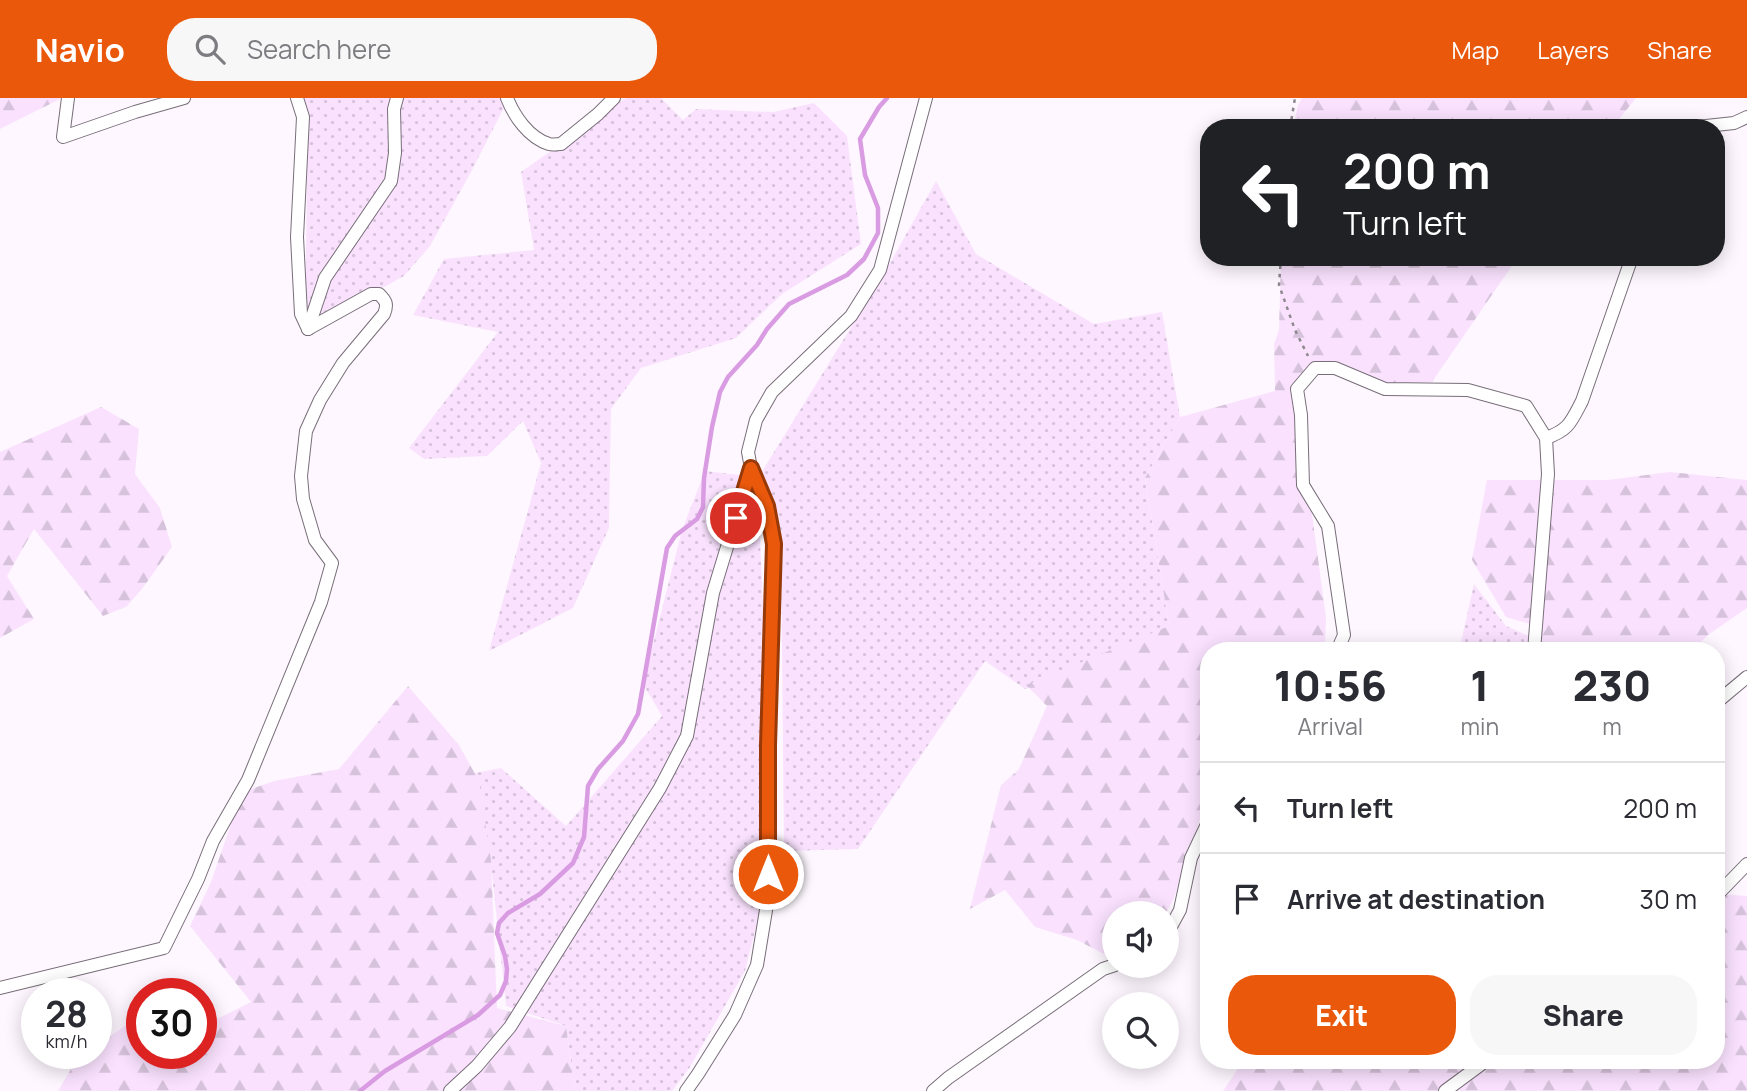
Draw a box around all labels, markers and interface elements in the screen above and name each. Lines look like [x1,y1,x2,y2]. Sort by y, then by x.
search box [167,18,657,81]
text: Navio [35,27,125,72]
icon: search [191,30,229,68]
text: Search here [247,31,391,67]
text: Map [1452,33,1499,66]
text: Layers [1537,33,1609,66]
text: Share [1647,33,1712,66]
text: 200 m [1343,137,1491,204]
icon: left [1228,147,1319,238]
text: Turn left [1343,201,1467,245]
pin [706,488,766,548]
icon: arrive [717,499,755,537]
text: 10:56 [1274,656,1387,714]
text: 1 [1470,656,1489,714]
text: 230 [1573,656,1651,714]
text: Arrival [1297,710,1363,742]
text: min [1461,710,1499,742]
text: m [1602,710,1622,742]
icon: left [1228,789,1266,827]
text: Turn left [1287,790,1394,826]
text: 200 m [1623,790,1697,826]
position arrow [731,837,805,911]
icon: arrive [1228,880,1266,918]
text: Arrive at destination [1287,881,1545,917]
text: 30 m [1640,881,1697,917]
map controls [1102,901,1179,1069]
button: sound [1102,901,1179,978]
button: Exit [1228,975,1456,1055]
button: Share [1470,975,1697,1055]
speed limit sign: 30 [126,978,217,1069]
text: 28 [45,990,88,1038]
button: search [1102,992,1179,1069]
text: km/h [46,1029,87,1053]

